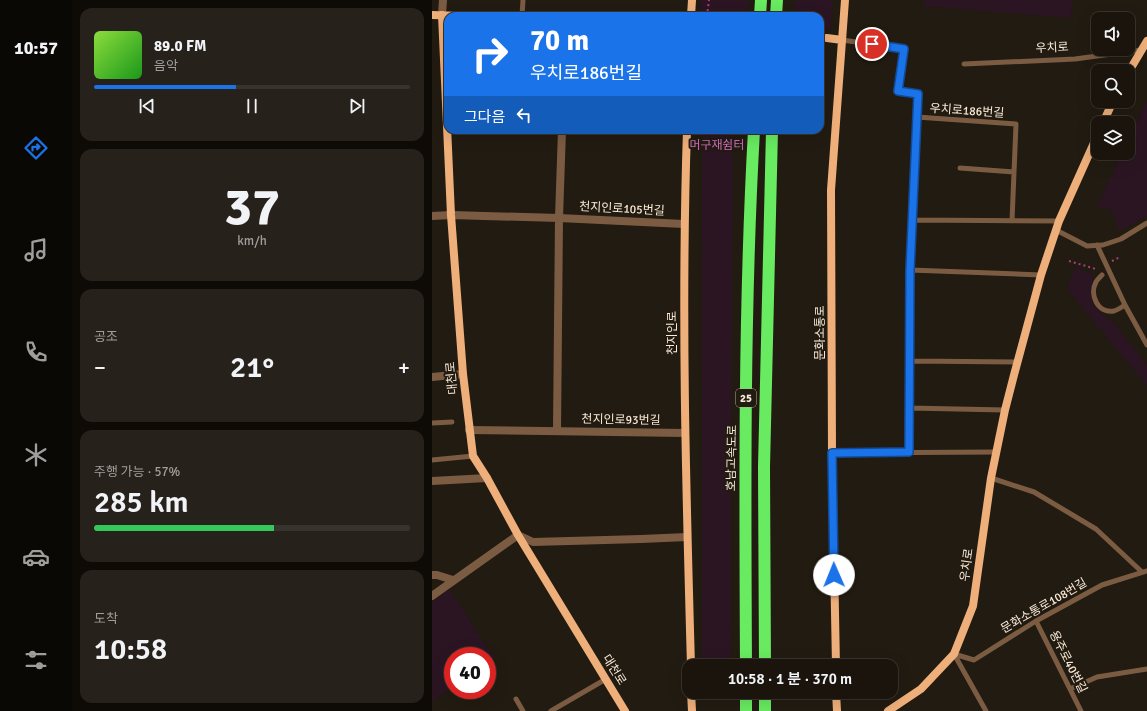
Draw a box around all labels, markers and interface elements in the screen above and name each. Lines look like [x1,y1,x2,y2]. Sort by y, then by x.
map controls [1091,12,1135,160]
button: sound [1091,12,1135,56]
text: 70 m [530,24,589,58]
pin [855,27,889,61]
icon: right [464,28,516,80]
icon: arrive [861,33,883,55]
text: 10:57 [14,37,58,59]
text: 89.0 FM [154,37,206,55]
street label: 우치로 [1035,40,1069,56]
text: 음악 [154,58,178,74]
text: 우치로186번길 [530,62,642,84]
button: search [1091,64,1135,108]
icon: previous [136,95,158,117]
icon: pause [241,95,263,117]
icon: next [346,95,368,117]
street label: 우치로186번길 [929,101,1005,121]
icon: left [513,104,535,126]
text: 그다음 [464,108,505,126]
button: layers [1091,116,1135,160]
icon: directions [22,134,50,162]
park label: 머구재쉼터 [689,138,745,153]
text: 37 [224,175,280,239]
street label: 천지인로105번길 [579,199,665,219]
text: km/h [237,233,267,249]
icon: music [22,236,50,264]
street label: 문화소통로 [813,305,828,361]
street label: 천지인로 [665,311,680,355]
text: 공조 [94,329,118,345]
icon: phone [22,338,50,366]
text: 21° [230,349,274,386]
text: − [94,354,106,381]
text: + [398,354,410,381]
street label: 대천로 [443,361,461,395]
road number: 25 [736,389,756,407]
street label: 천지인로93번길 [581,412,661,428]
street label: 호남고속도로 [724,425,740,491]
icon: climate [22,441,50,469]
text: 주행 가능 · 57% [94,464,180,480]
text: 285 km [94,484,189,521]
icon: car [22,543,50,571]
street label: 우치로 [957,548,977,582]
position arrow [813,554,855,596]
street label: 문화소통로108번길 [998,575,1090,637]
text: 도착 [94,611,118,627]
street label: 용주로40번길 [1046,628,1090,696]
text: 10:58 [94,631,167,668]
icon: filters [22,646,50,674]
speed limit sign: 40 [444,647,496,699]
street label: 대천로 [599,652,629,688]
text: 10:58 · 1 분 · 370 m [728,670,852,688]

